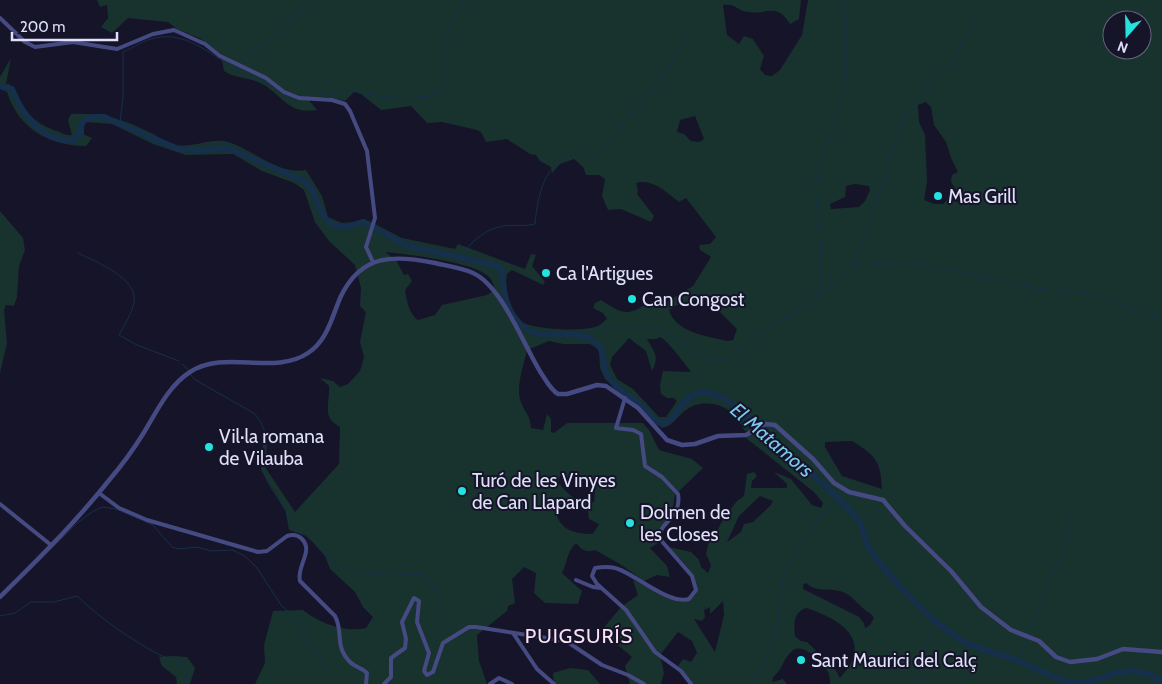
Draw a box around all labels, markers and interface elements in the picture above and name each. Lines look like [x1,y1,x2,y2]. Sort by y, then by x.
scale bar [12,10,118,42]
north arrow [1102,10,1152,60]
text: 200 m [20,18,65,36]
text: N [1115,37,1130,57]
place label: Mas Grill [948,185,1017,208]
marker: Mas Grill [932,190,944,202]
place label: Ca l'Artigues [556,262,653,285]
marker: Ca l'Artigues [540,267,552,279]
place label: Can Congost [642,288,745,311]
marker: Can Congost [626,293,638,305]
water label: El Matamors [726,398,818,483]
place label: Vil·la romana de Vilauba [219,425,324,470]
marker: Vil·la romana de Vilauba [203,441,215,453]
place label: Turó de les Vinyes de Can Llapard [472,469,616,514]
marker: Turó de les Vinyes de Can Llapard [456,485,468,497]
place label: Dolmen de les Closes [640,501,730,546]
marker: Dolmen de les Closes [624,517,636,529]
district label: PUIGSURÍS [525,624,633,648]
place label: Sant Maurici del Calç [811,649,977,672]
marker: Sant Maurici del Calç [795,654,807,666]

